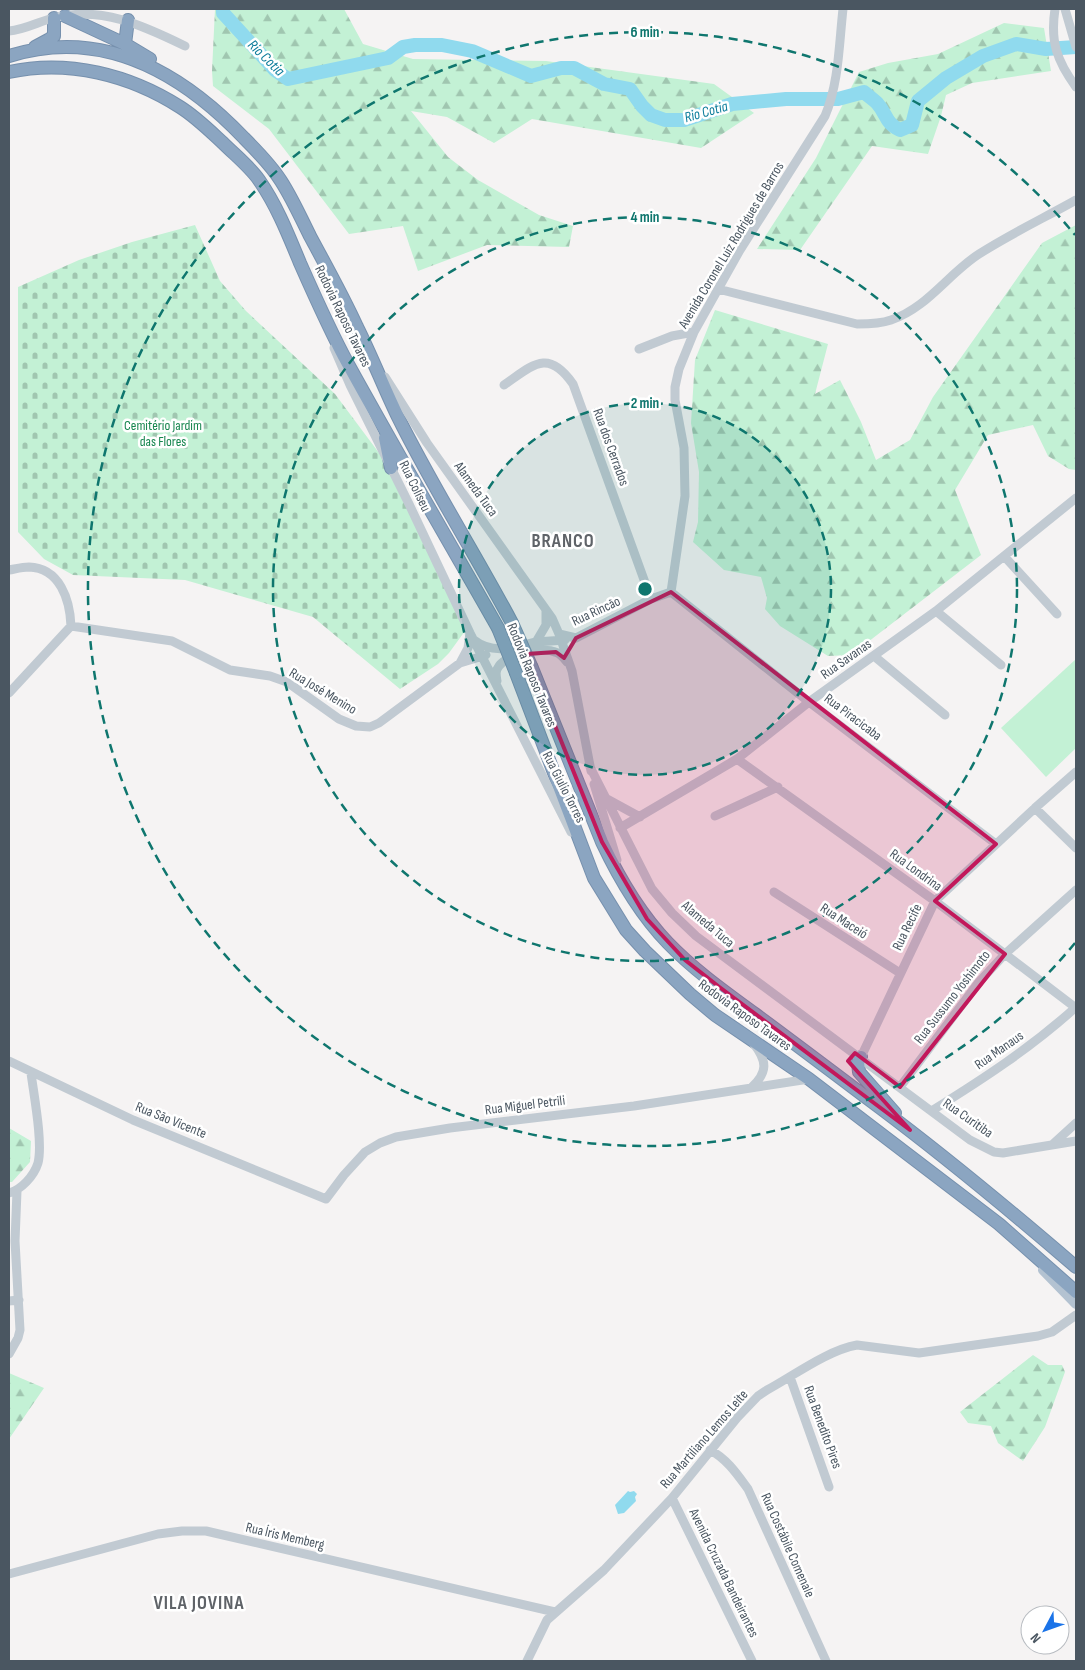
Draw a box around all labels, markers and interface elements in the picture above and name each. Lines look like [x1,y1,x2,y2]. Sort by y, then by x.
text: 6 min [630,23,660,42]
water label: Rio Cotia [243,36,289,80]
water label: Rio Cotia [682,97,730,127]
street label: Avenida Coronel Luiz Rodrigues de Barros [674,159,788,332]
text: 4 min [631,208,659,227]
street label: Rodovia Raposo Tavares [311,263,375,369]
text: 2 min [631,394,659,413]
street label: Rua dos Cerrados [589,406,633,488]
park label: Cemitério Jardim das Flores [124,417,202,450]
street label: Alameda Tuca [450,457,502,520]
street label: Rua Coliseu [395,458,435,514]
district label: BRANCO [531,530,595,553]
centre of rings [636,580,654,598]
street label: Rua Rincão [569,592,623,630]
street label: Rodovia Raposo Tavares [503,620,561,730]
street label: Rua Savanas [817,635,875,683]
street label: Rua José Menino [286,664,360,718]
street label: Rua Piracicaba [821,690,885,744]
street label: Rua Giulio Torres [539,748,589,826]
street label: Rua Londrina [886,845,946,895]
street label: Alameda Tuca [677,896,738,951]
street label: Rua Maceió [817,899,871,943]
street label: Rua Recife [889,901,925,953]
street label: Rua Sussumo Yoshimoto [910,947,994,1047]
street label: Rodovia Raposo Tavares [695,976,795,1054]
street label: Rua Manaus [971,1027,1027,1073]
street label: Rua Miguel Petrili [484,1092,566,1118]
street label: Rua Curitiba [940,1095,996,1141]
street label: Rua São Vicente [133,1098,209,1142]
street label: Rua Benedito Pires [800,1383,846,1471]
street label: Rua Martiliano Lemos Leite [656,1386,752,1492]
street label: Rua Costábile Comenale [757,1490,819,1600]
street label: Avenida Cruzada Bandeirantes [685,1505,763,1640]
street label: Rua Íris Memberg [244,1519,326,1553]
district label: VILA JOVINA [154,1592,244,1615]
north arrow [1020,1605,1070,1655]
text: N [1027,1630,1044,1647]

